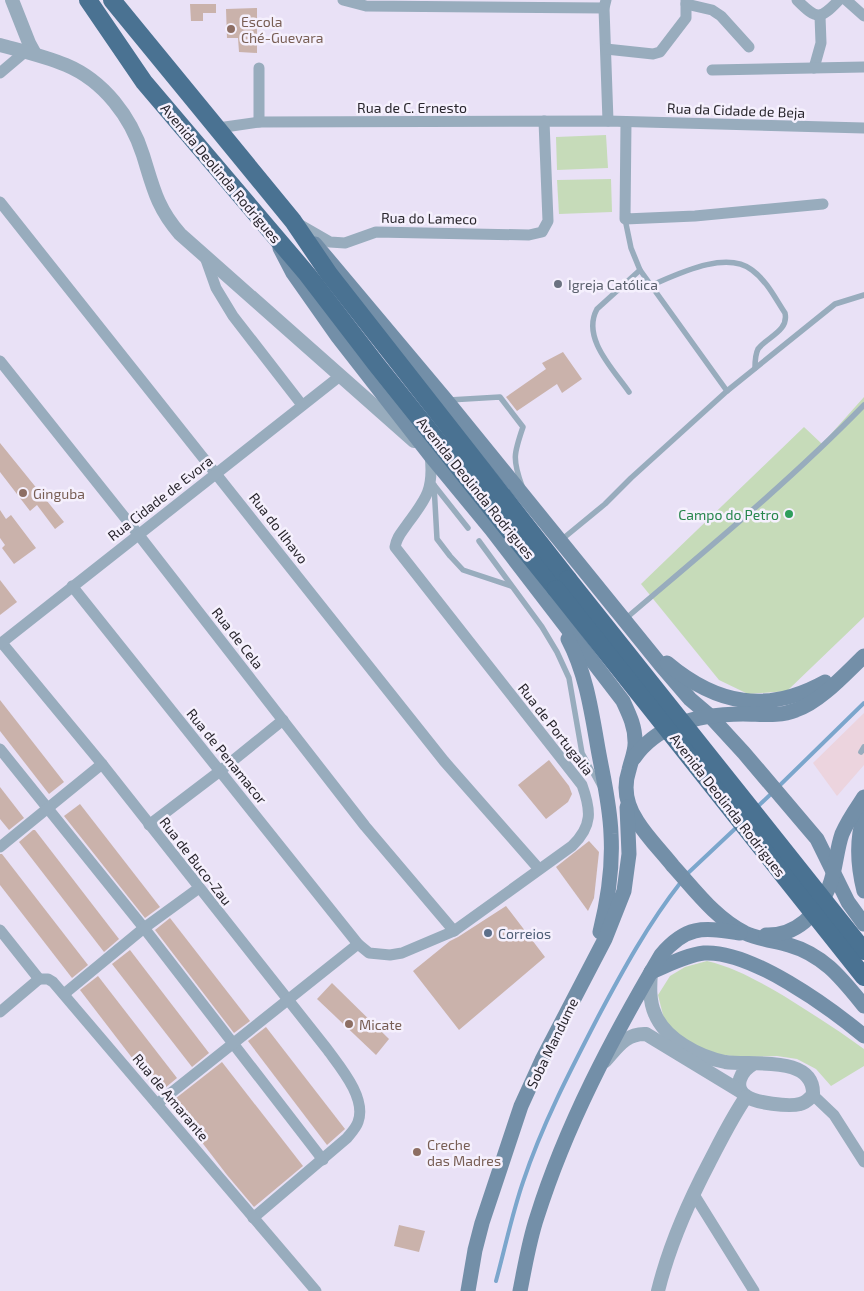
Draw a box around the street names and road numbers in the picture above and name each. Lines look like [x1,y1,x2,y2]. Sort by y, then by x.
street label: Rua de C. Ernesto [357,99,467,116]
street label: Rua da Cidade de Beja [667,99,805,121]
street label: Avenida Deolinda Rodrigues [158,100,284,246]
street label: Rua do Lameco [381,209,477,227]
street label: Avenida Deolinda Rodrigues [414,414,538,562]
street label: Rua Cidade de Evora [104,452,216,544]
street label: Rua do Ilhavo [246,489,312,567]
street label: Rua de Cela [209,604,267,672]
street label: Rua de Portugalia [515,680,597,778]
street label: Rua de Penamacor [183,705,271,807]
street label: Avenida Deolinda Rodrigues [667,730,789,880]
street label: Rua de Buco-Zau [156,813,236,909]
street label: Soba Mandume [523,995,581,1091]
street label: Rua de Amarante [130,1050,212,1144]

